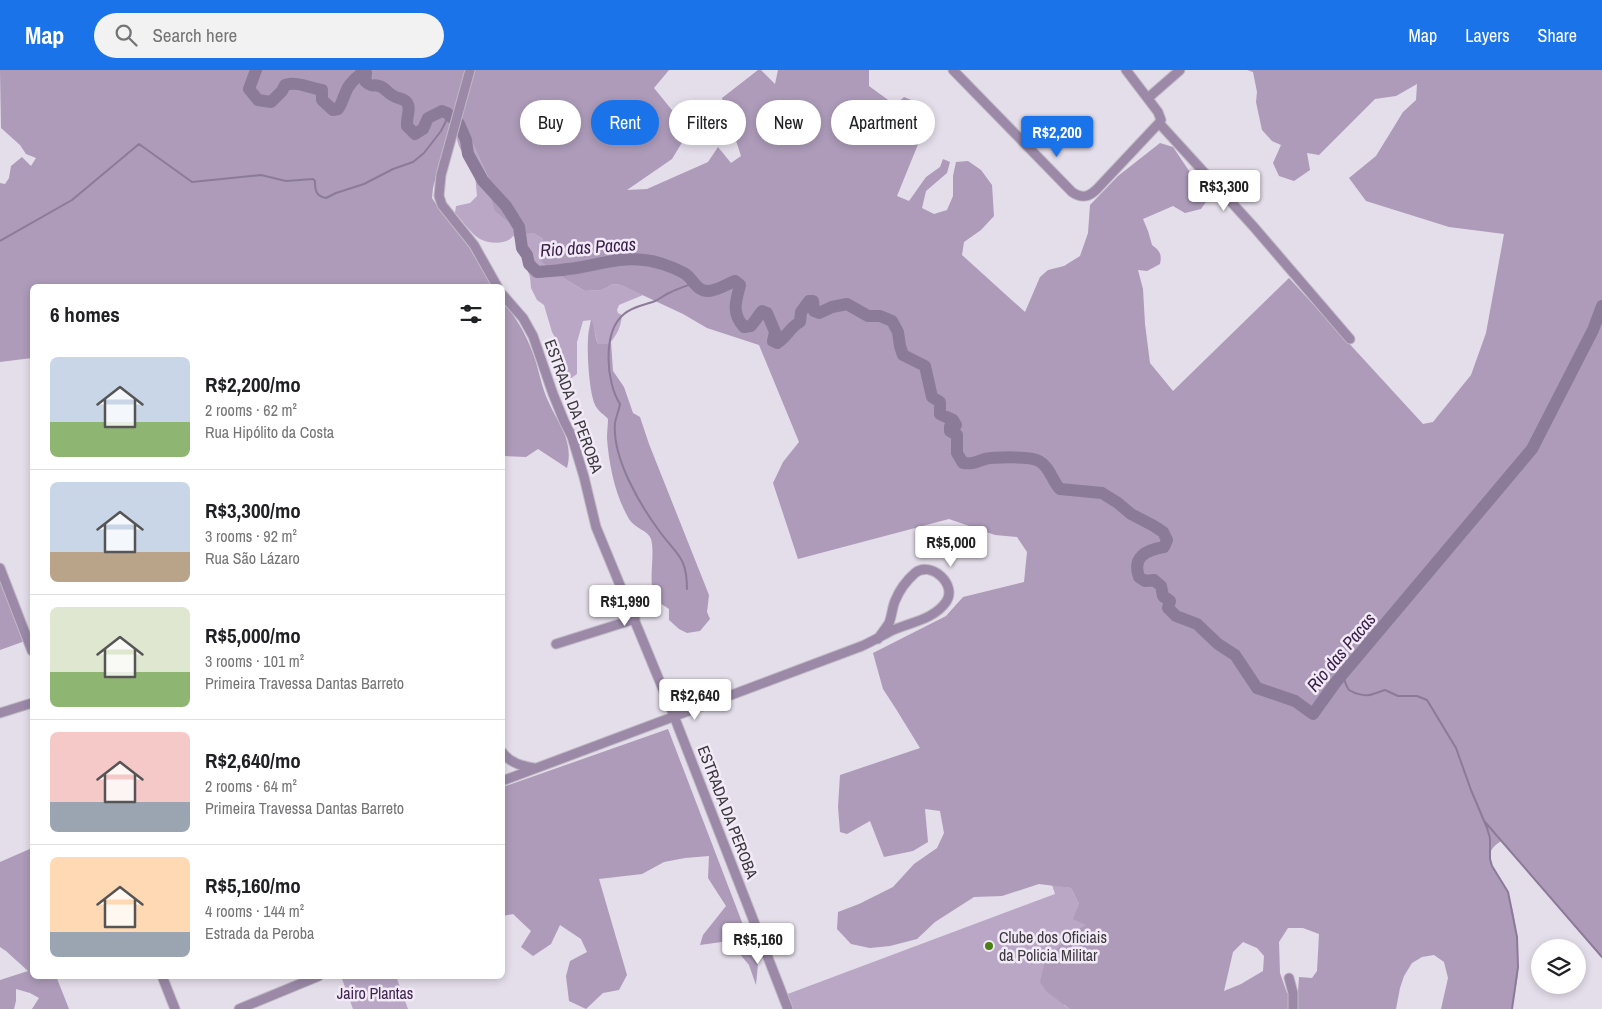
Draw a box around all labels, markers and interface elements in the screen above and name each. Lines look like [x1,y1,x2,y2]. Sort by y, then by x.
search box [94,13,444,58]
text: Map [25,19,64,51]
icon: search [112,21,140,49]
text: Search here [152,22,237,48]
text: Map [1409,23,1437,48]
text: Layers [1465,23,1510,48]
text: Share [1538,23,1577,48]
chip: Buy [520,100,581,145]
chip: Rent [591,100,659,145]
chip: Filters [669,100,746,145]
chip: New [756,100,821,145]
chip: Apartment [831,100,935,145]
pin: R$2,200 [1011,116,1103,158]
text: R$2,200 [1032,121,1082,143]
pin: R$3,300 [1178,170,1270,212]
text: R$3,300 [1199,175,1249,197]
water label: Rio das Pacas [539,231,637,263]
text: 6 homes [50,300,120,329]
icon: filters [457,300,485,328]
street label: ESTRADA DA PEROBA [540,336,608,476]
text: R$2,200/mo [205,370,301,399]
icon: home [90,377,150,437]
text: 2 rooms · 62 m² [205,399,297,421]
text: Rua Hipólito da Costa [205,421,334,443]
text: R$3,300/mo [205,496,301,525]
icon: home [90,502,150,562]
text: 3 rooms · 92 m² [205,525,297,547]
pin: R$5,000 [905,526,997,568]
text: R$5,000 [926,531,976,553]
text: Rua São Lázaro [205,547,300,569]
pin: R$1,990 [579,584,671,627]
text: R$1,990 [600,590,650,612]
water label: Rio das Pacas [1301,607,1381,697]
text: R$5,000/mo [205,621,301,650]
icon: home [90,627,150,687]
text: 3 rooms · 101 m² [205,650,304,672]
text: Primeira Travessa Dantas Barreto [205,672,404,694]
pin: R$2,640 [649,678,741,721]
text: R$2,640 [670,684,720,706]
street label: ESTRADA DA PEROBA [693,742,764,882]
text: R$2,640/mo [205,746,301,775]
icon: home [90,752,150,812]
text: 2 rooms · 64 m² [205,775,297,797]
text: Primeira Travessa Dantas Barreto [205,797,404,819]
text: R$5,160/mo [205,871,301,900]
icon: home [90,877,150,937]
text: 4 rooms · 144 m² [205,900,304,922]
text: Estrada da Peroba [205,922,314,944]
pin: R$5,160 [712,922,804,965]
place label: Clube dos Oficiais da Policia Militar [999,926,1107,966]
text: R$5,160 [733,928,783,950]
map controls [1531,939,1586,994]
button: layers [1531,939,1586,994]
marker: Clube dos Oficiais da Policia Militar [983,940,995,952]
park label: Jairo Plantas [337,982,413,1004]

